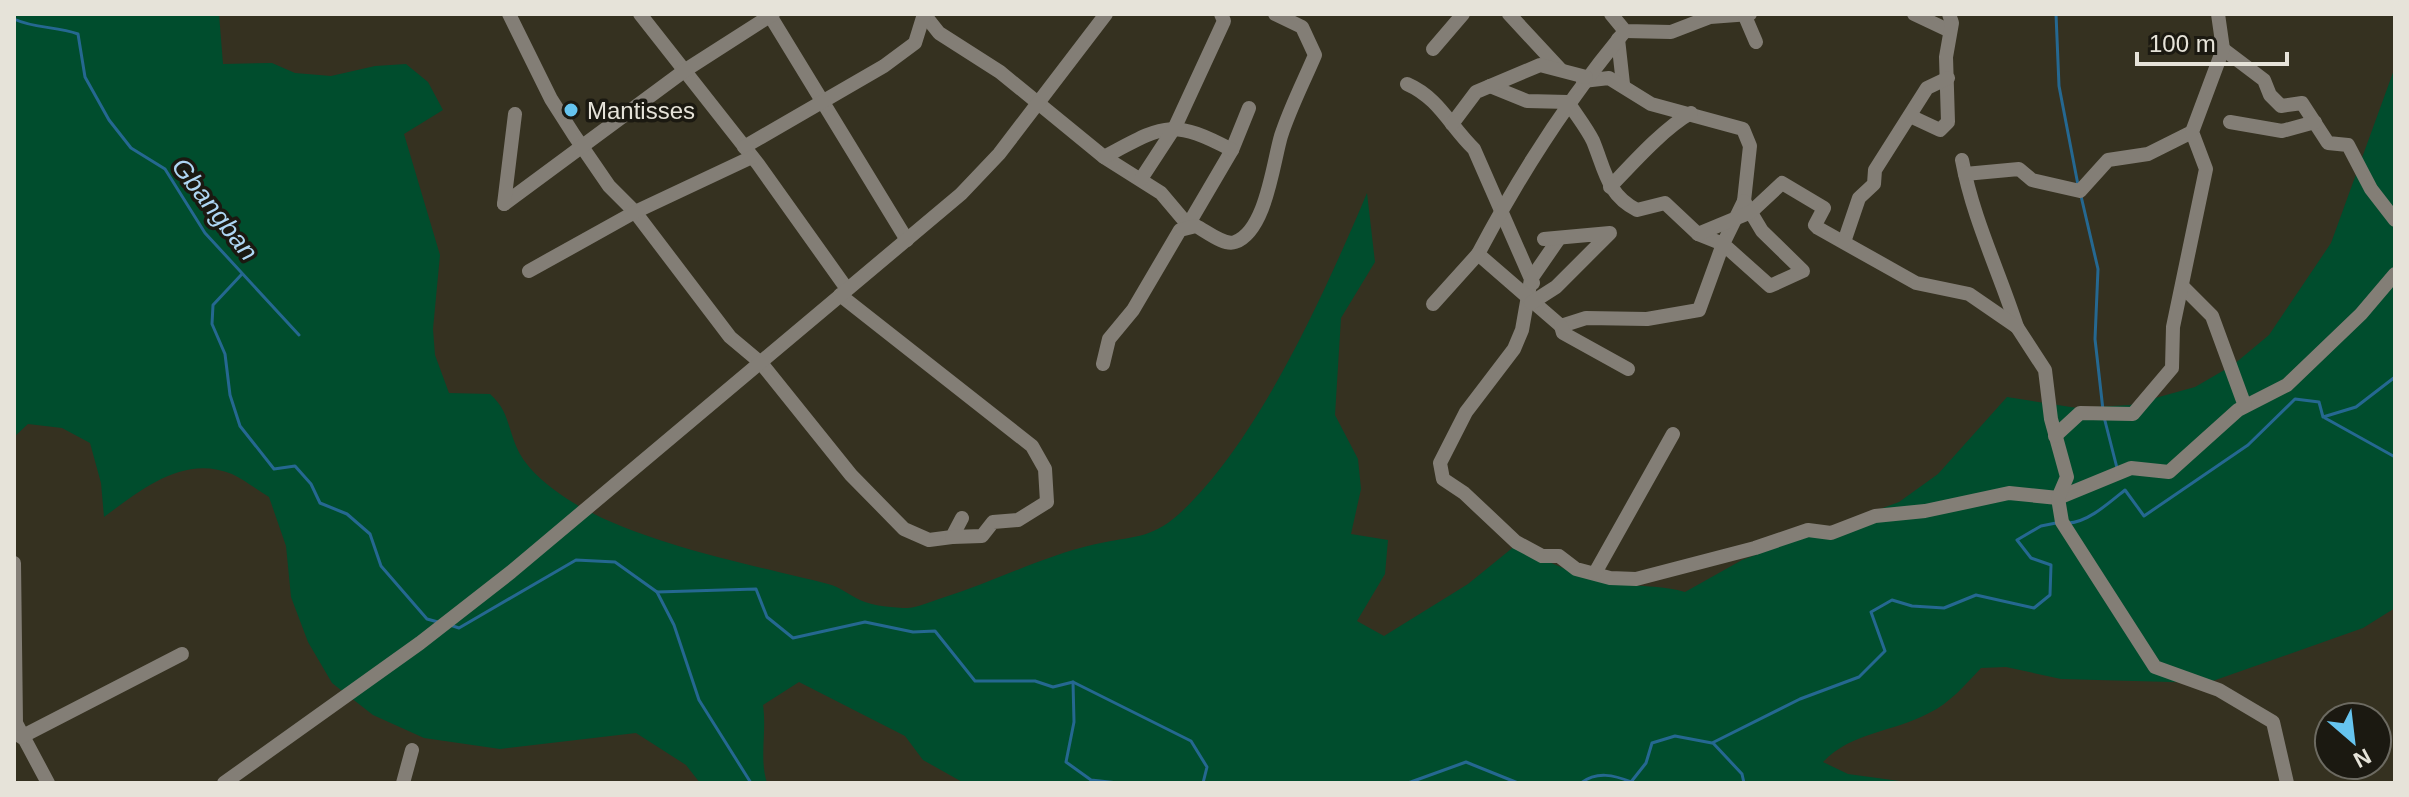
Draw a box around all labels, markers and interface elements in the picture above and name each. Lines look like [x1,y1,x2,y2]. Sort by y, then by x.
scale bar [2137,16,2287,66]
text: 100 m [2149,30,2216,57]
place label: Mantisses [587,97,695,124]
marker: Mantisses [562,101,580,119]
water label: Gbangban [166,152,264,266]
north arrow [2313,701,2393,781]
text: N [2349,743,2375,773]

